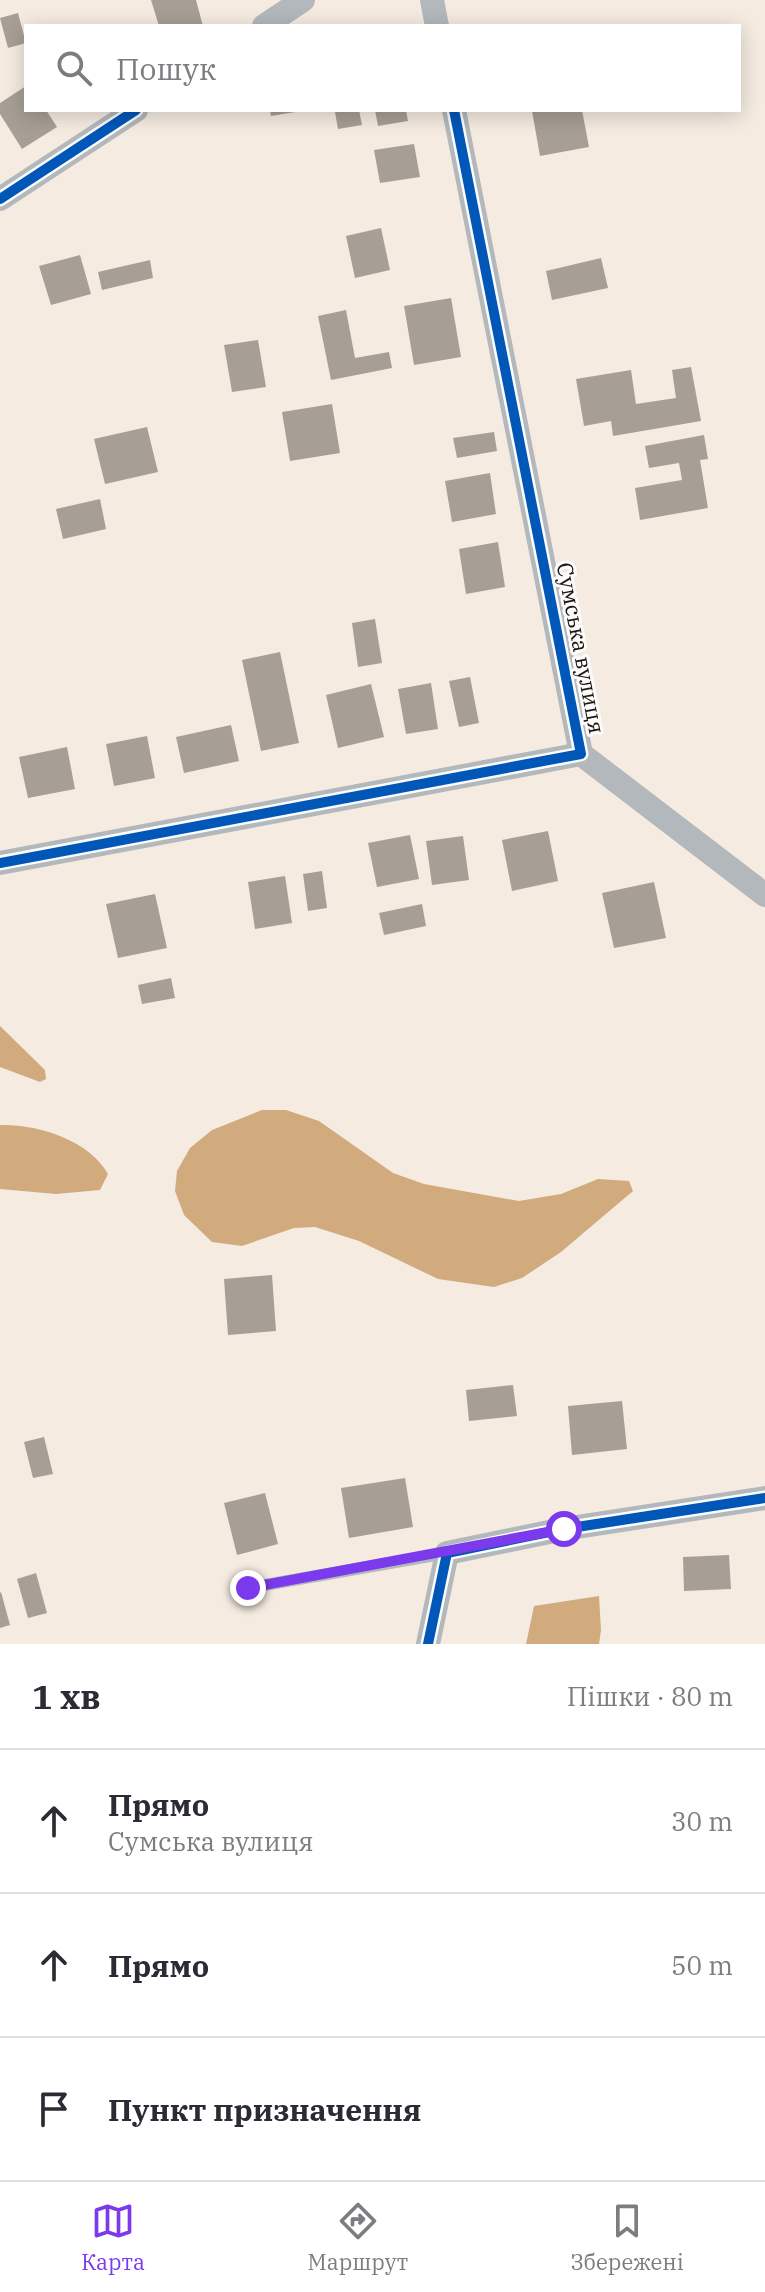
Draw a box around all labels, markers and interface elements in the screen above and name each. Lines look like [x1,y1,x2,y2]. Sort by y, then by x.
search box [24,24,741,112]
icon: search [52,46,96,90]
text: Пошук [116,49,216,88]
street label: Сумська вулиця [551,560,612,736]
route start [546,1511,582,1547]
route end [230,1570,266,1606]
text: 1 хв [32,1674,101,1718]
text: Пішки · 80 m [567,1679,733,1713]
text: Прямо [108,1785,209,1824]
icon: ahead [32,1799,76,1843]
text: 30 m [671,1804,733,1838]
text: Сумська вулиця [108,1824,313,1858]
icon: ahead [32,1943,76,1987]
text: Прямо [108,1946,209,1985]
text: 50 m [671,1948,733,1982]
icon: arrive [32,2087,76,2131]
text: Пункт призначення [108,2090,421,2129]
tab: Карта [81,2199,145,2276]
tab: Маршрут [307,2199,408,2276]
tab: Збережені [571,2199,684,2276]

